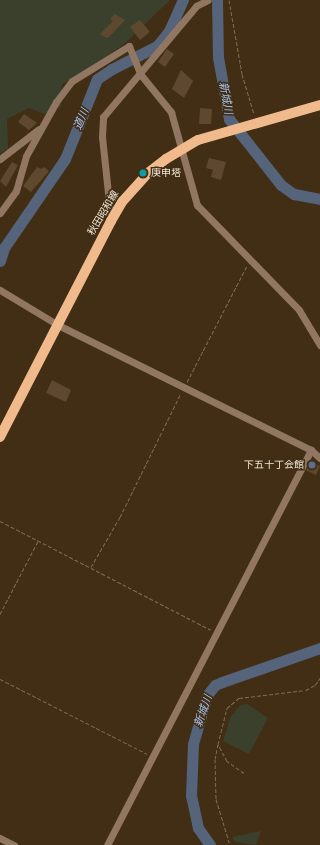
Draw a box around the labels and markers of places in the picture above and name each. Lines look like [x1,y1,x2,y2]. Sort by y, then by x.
place label: 庚申塔 [151,167,181,179]
marker: 庚申塔 [138,168,148,178]
place label: 下五十丁会館 [244,459,304,471]
marker: 下五十丁会館 [307,460,317,470]

